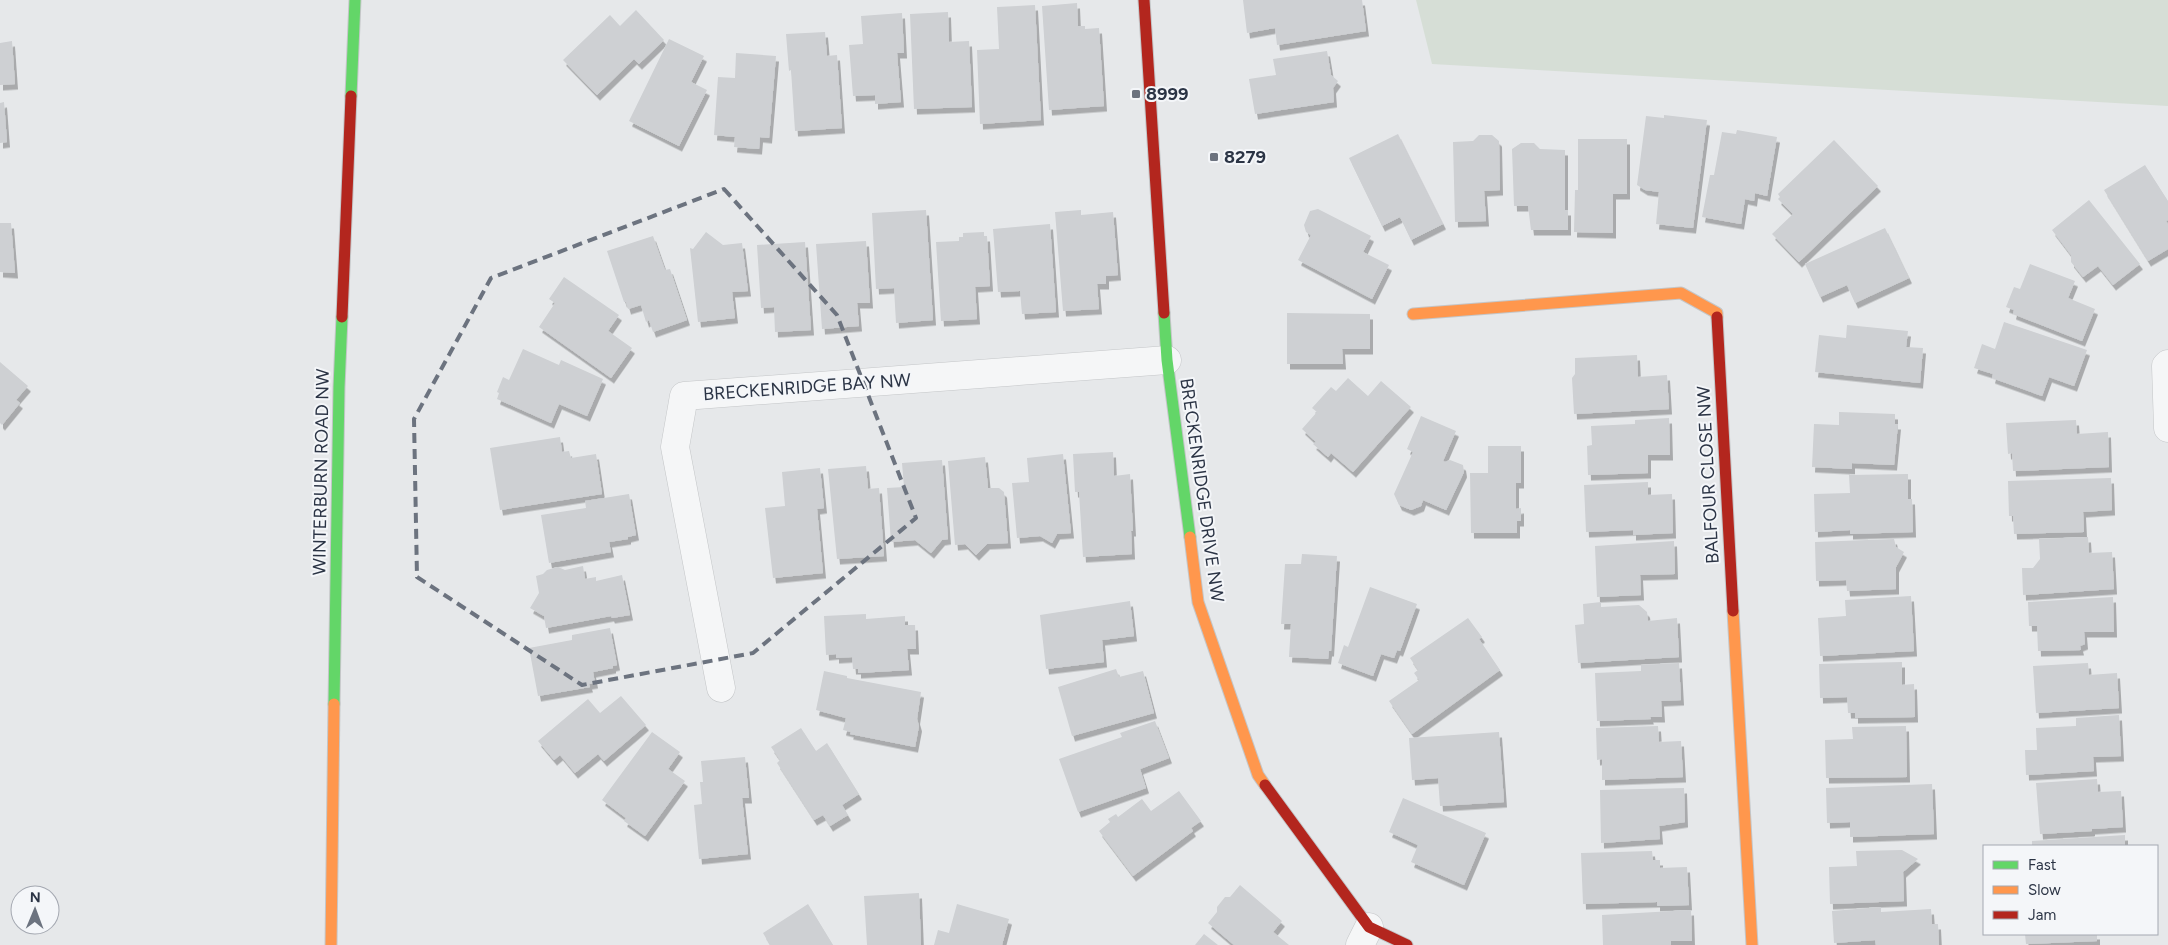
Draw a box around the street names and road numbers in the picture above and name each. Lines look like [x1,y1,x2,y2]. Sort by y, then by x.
street label: WINTERBURN ROAD NW [308,368,334,576]
street label: BRECKENRIDGE BAY NW [702,369,912,405]
street label: BRECKENRIDGE DRIVE NW [1175,377,1229,604]
street label: BALFOUR CLOSE NW [1692,385,1724,564]

